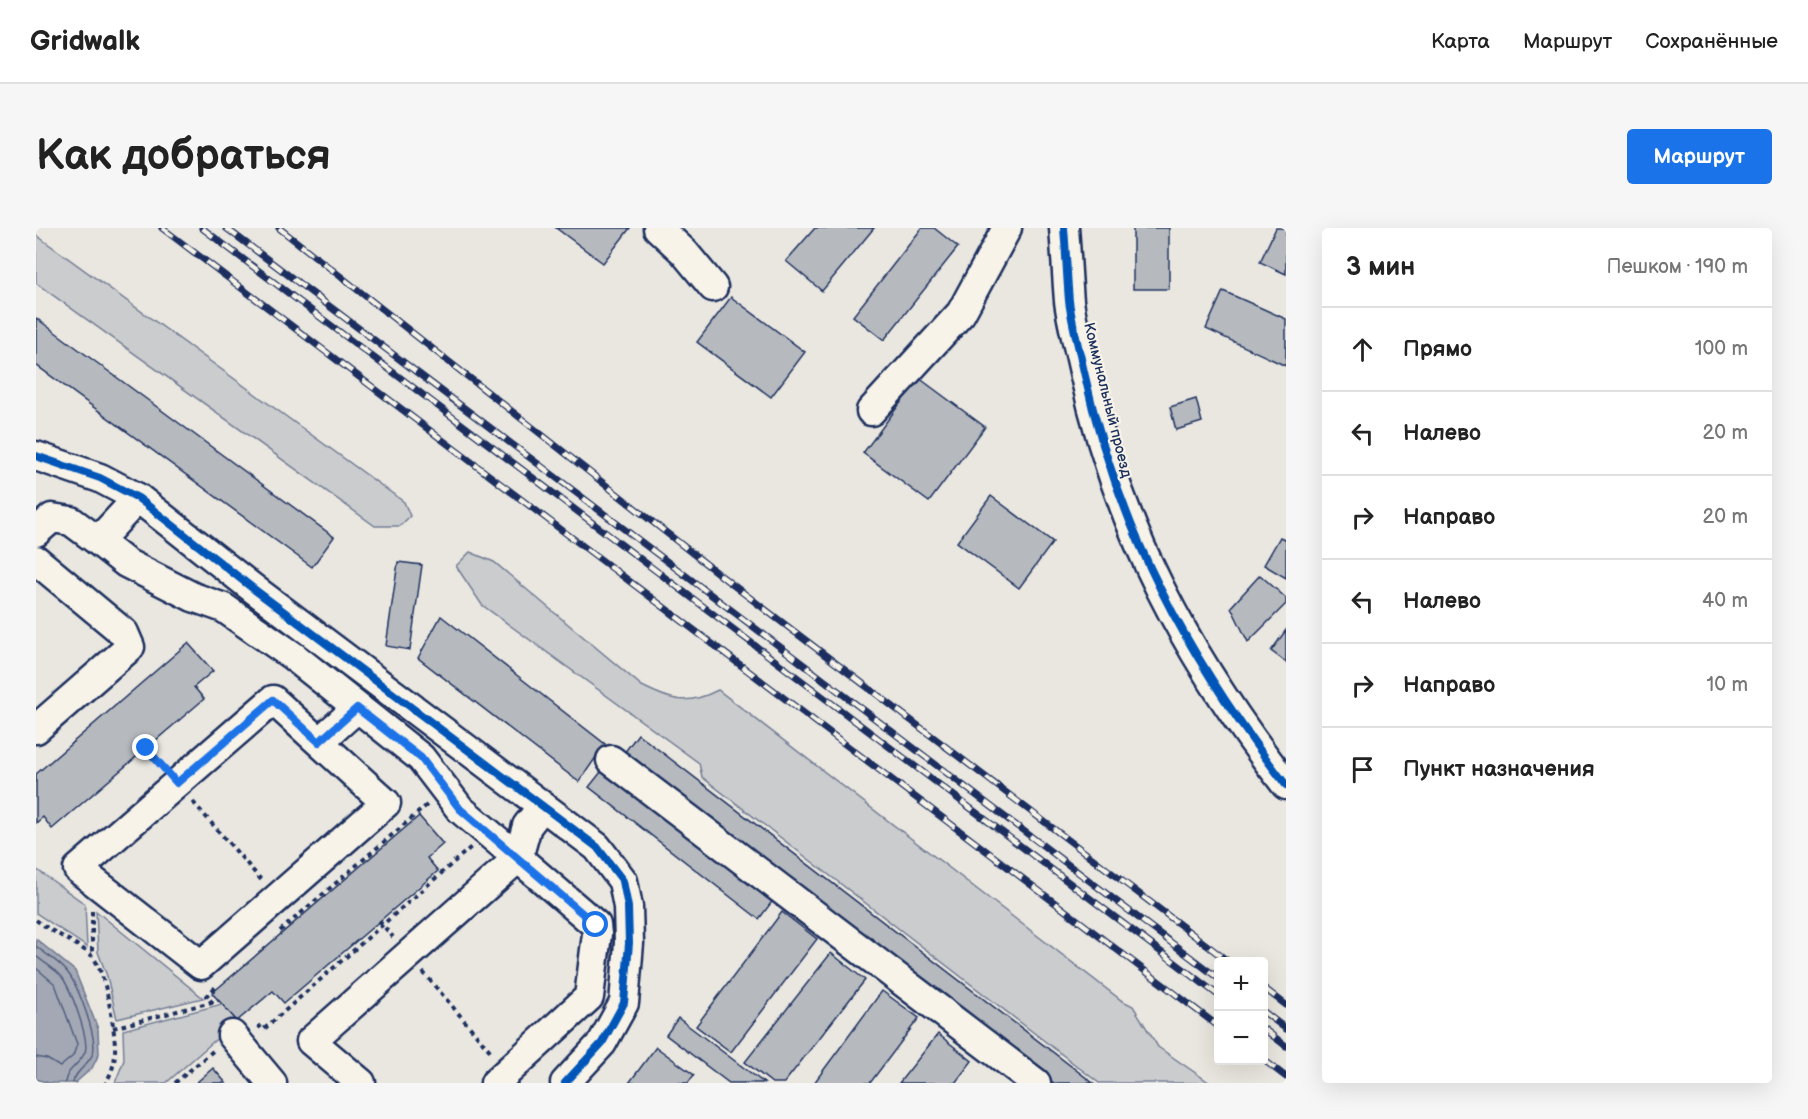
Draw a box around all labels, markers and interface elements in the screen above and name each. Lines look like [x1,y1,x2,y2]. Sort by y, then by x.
text: Gridwalk [30,25,140,58]
text: Карта [1431,29,1490,54]
text: Маршрут [1523,29,1612,54]
text: Сохранённые [1645,29,1778,54]
button: Маршрут [1627,129,1772,184]
text: Как добраться [36,131,331,182]
text: 3 мин [1346,252,1415,283]
text: Пешком · 190 m [1607,255,1748,279]
street label: Коммунальный проезд [1079,321,1136,480]
icon: ahead [1346,333,1379,366]
text: Прямо [1403,336,1472,363]
text: 100 m [1695,337,1748,361]
icon: left [1346,417,1379,450]
text: Налево [1403,420,1481,447]
text: 20 m [1703,421,1748,445]
icon: right [1346,501,1379,534]
text: Направо [1403,504,1495,531]
text: 20 m [1703,505,1748,529]
icon: left [1346,585,1379,618]
text: Налево [1403,588,1481,615]
text: 40 m [1702,589,1748,613]
icon: right [1346,669,1379,702]
text: Направо [1403,672,1495,699]
text: 10 m [1707,673,1748,697]
route end [132,734,158,760]
icon: arrive [1346,753,1379,786]
text: Пункт назначения [1403,756,1595,783]
route start [582,911,608,937]
map controls [1214,957,1268,1065]
button: + [1214,957,1268,1011]
button: − [1214,1011,1268,1065]

